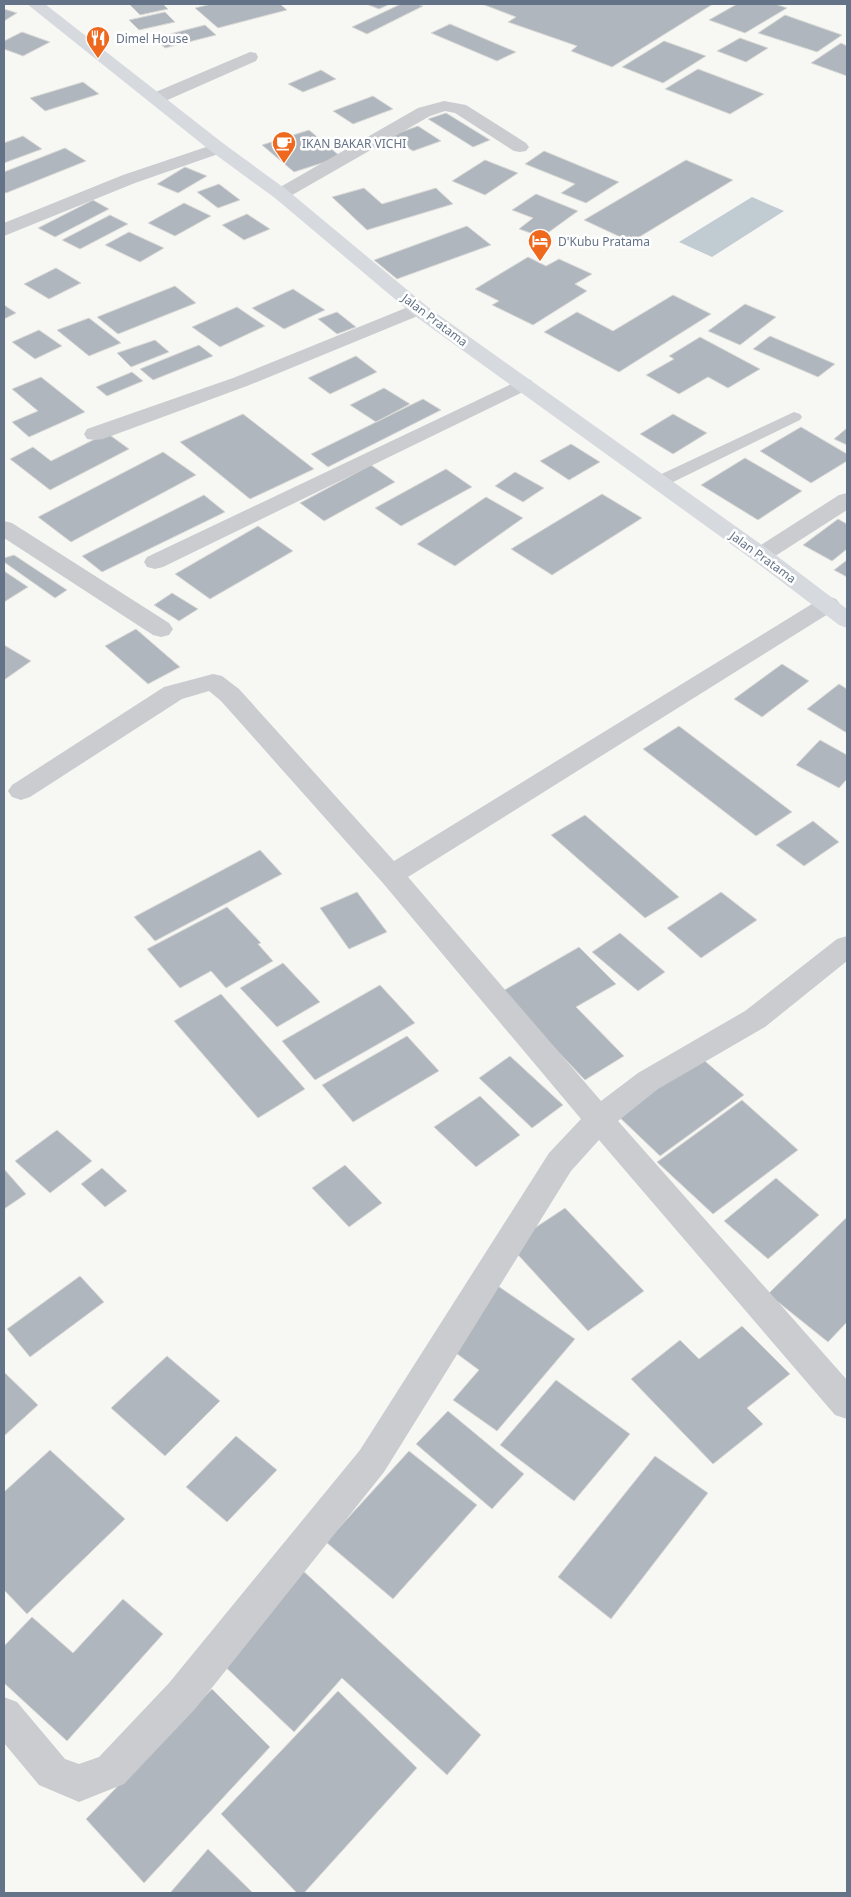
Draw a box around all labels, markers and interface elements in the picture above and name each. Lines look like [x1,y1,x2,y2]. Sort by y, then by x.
restaurant icon: Dimel House [85,25,111,59]
place label: Dimel House [116,30,188,47]
cafe icon: IKAN BAKAR VICHI [271,130,297,164]
place label: IKAN BAKAR VICHI [302,135,406,152]
hotel icon: D'Kubu Pratama [527,228,553,262]
place label: D'Kubu Pratama [558,233,650,250]
street label: Jalan Pratama [398,289,471,350]
street label: Jalan Pratama [726,527,800,587]

